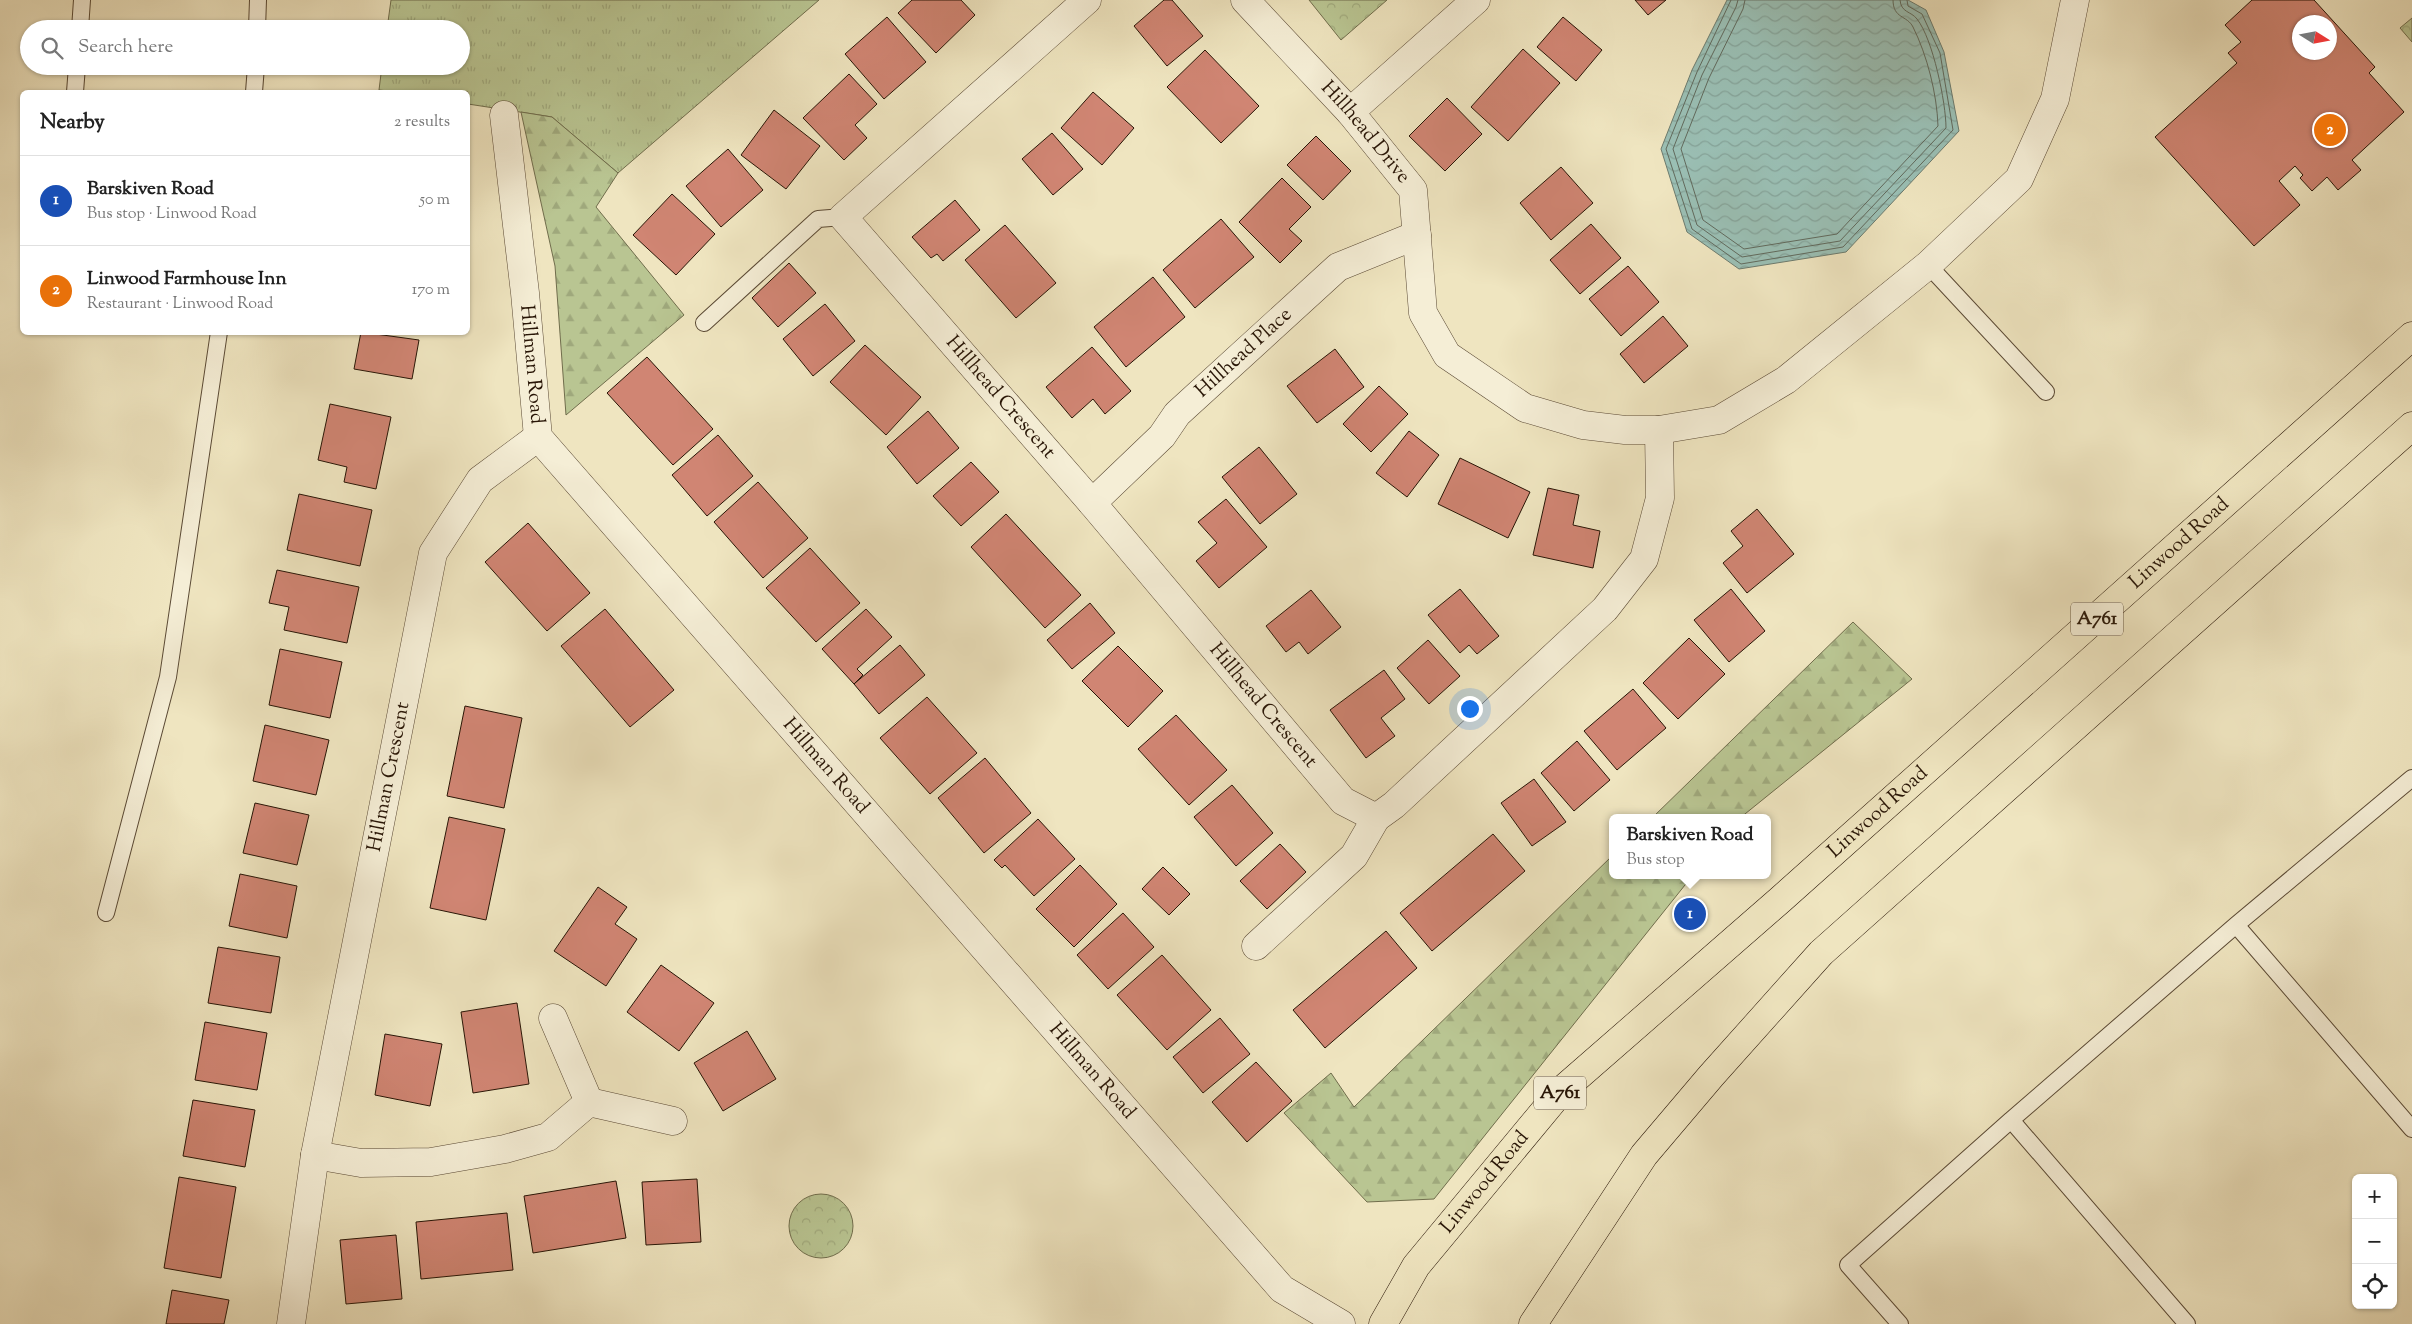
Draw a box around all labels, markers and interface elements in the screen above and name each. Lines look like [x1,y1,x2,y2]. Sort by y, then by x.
north arrow [2292,15,2337,60]
search box [20,20,470,75]
icon: search [38,34,66,62]
text: Search here [78,34,173,61]
street label: Hillhead Drive [1314,75,1417,190]
text: Nearby [40,108,105,138]
text: 2 results [394,111,450,134]
pin: 2 [2314,111,2346,149]
text: Barskiven Road [87,176,214,203]
text: 1 [53,189,59,212]
text: 50 m [419,189,450,212]
text: Bus stop · Linwood Road [87,203,257,226]
text: Linwood Farmhouse Inn [87,266,287,293]
text: 2 [52,279,60,302]
text: 170 m [412,279,450,302]
text: Restaurant · Linwood Road [87,293,273,316]
street label: Hillhead Place [1189,301,1299,405]
street label: Hillman Road [512,304,551,425]
street label: Hillhead Crescent [938,329,1062,466]
street label: Linwood Road [2123,491,2236,596]
road number: A761 [2071,602,2123,636]
street label: Hillhead Crescent [1202,637,1324,775]
your location [1457,696,1483,722]
street label: Hillman Crescent [360,699,418,854]
street label: Hillman Road [775,712,876,821]
street label: Linwood Road [1821,760,1935,865]
popup [1609,814,1771,879]
text: Barskiven Road [1627,822,1753,849]
text: Bus stop [1627,849,1685,872]
pin: 1 [1674,895,1706,933]
street label: Hillman Road [1042,1017,1142,1126]
road number: A761 [1534,1076,1586,1110]
street label: Linwood Road [1434,1125,1536,1240]
map controls [2352,1174,2397,1309]
button: + [2352,1174,2397,1219]
button: − [2352,1219,2397,1264]
button: locate [2352,1264,2397,1309]

